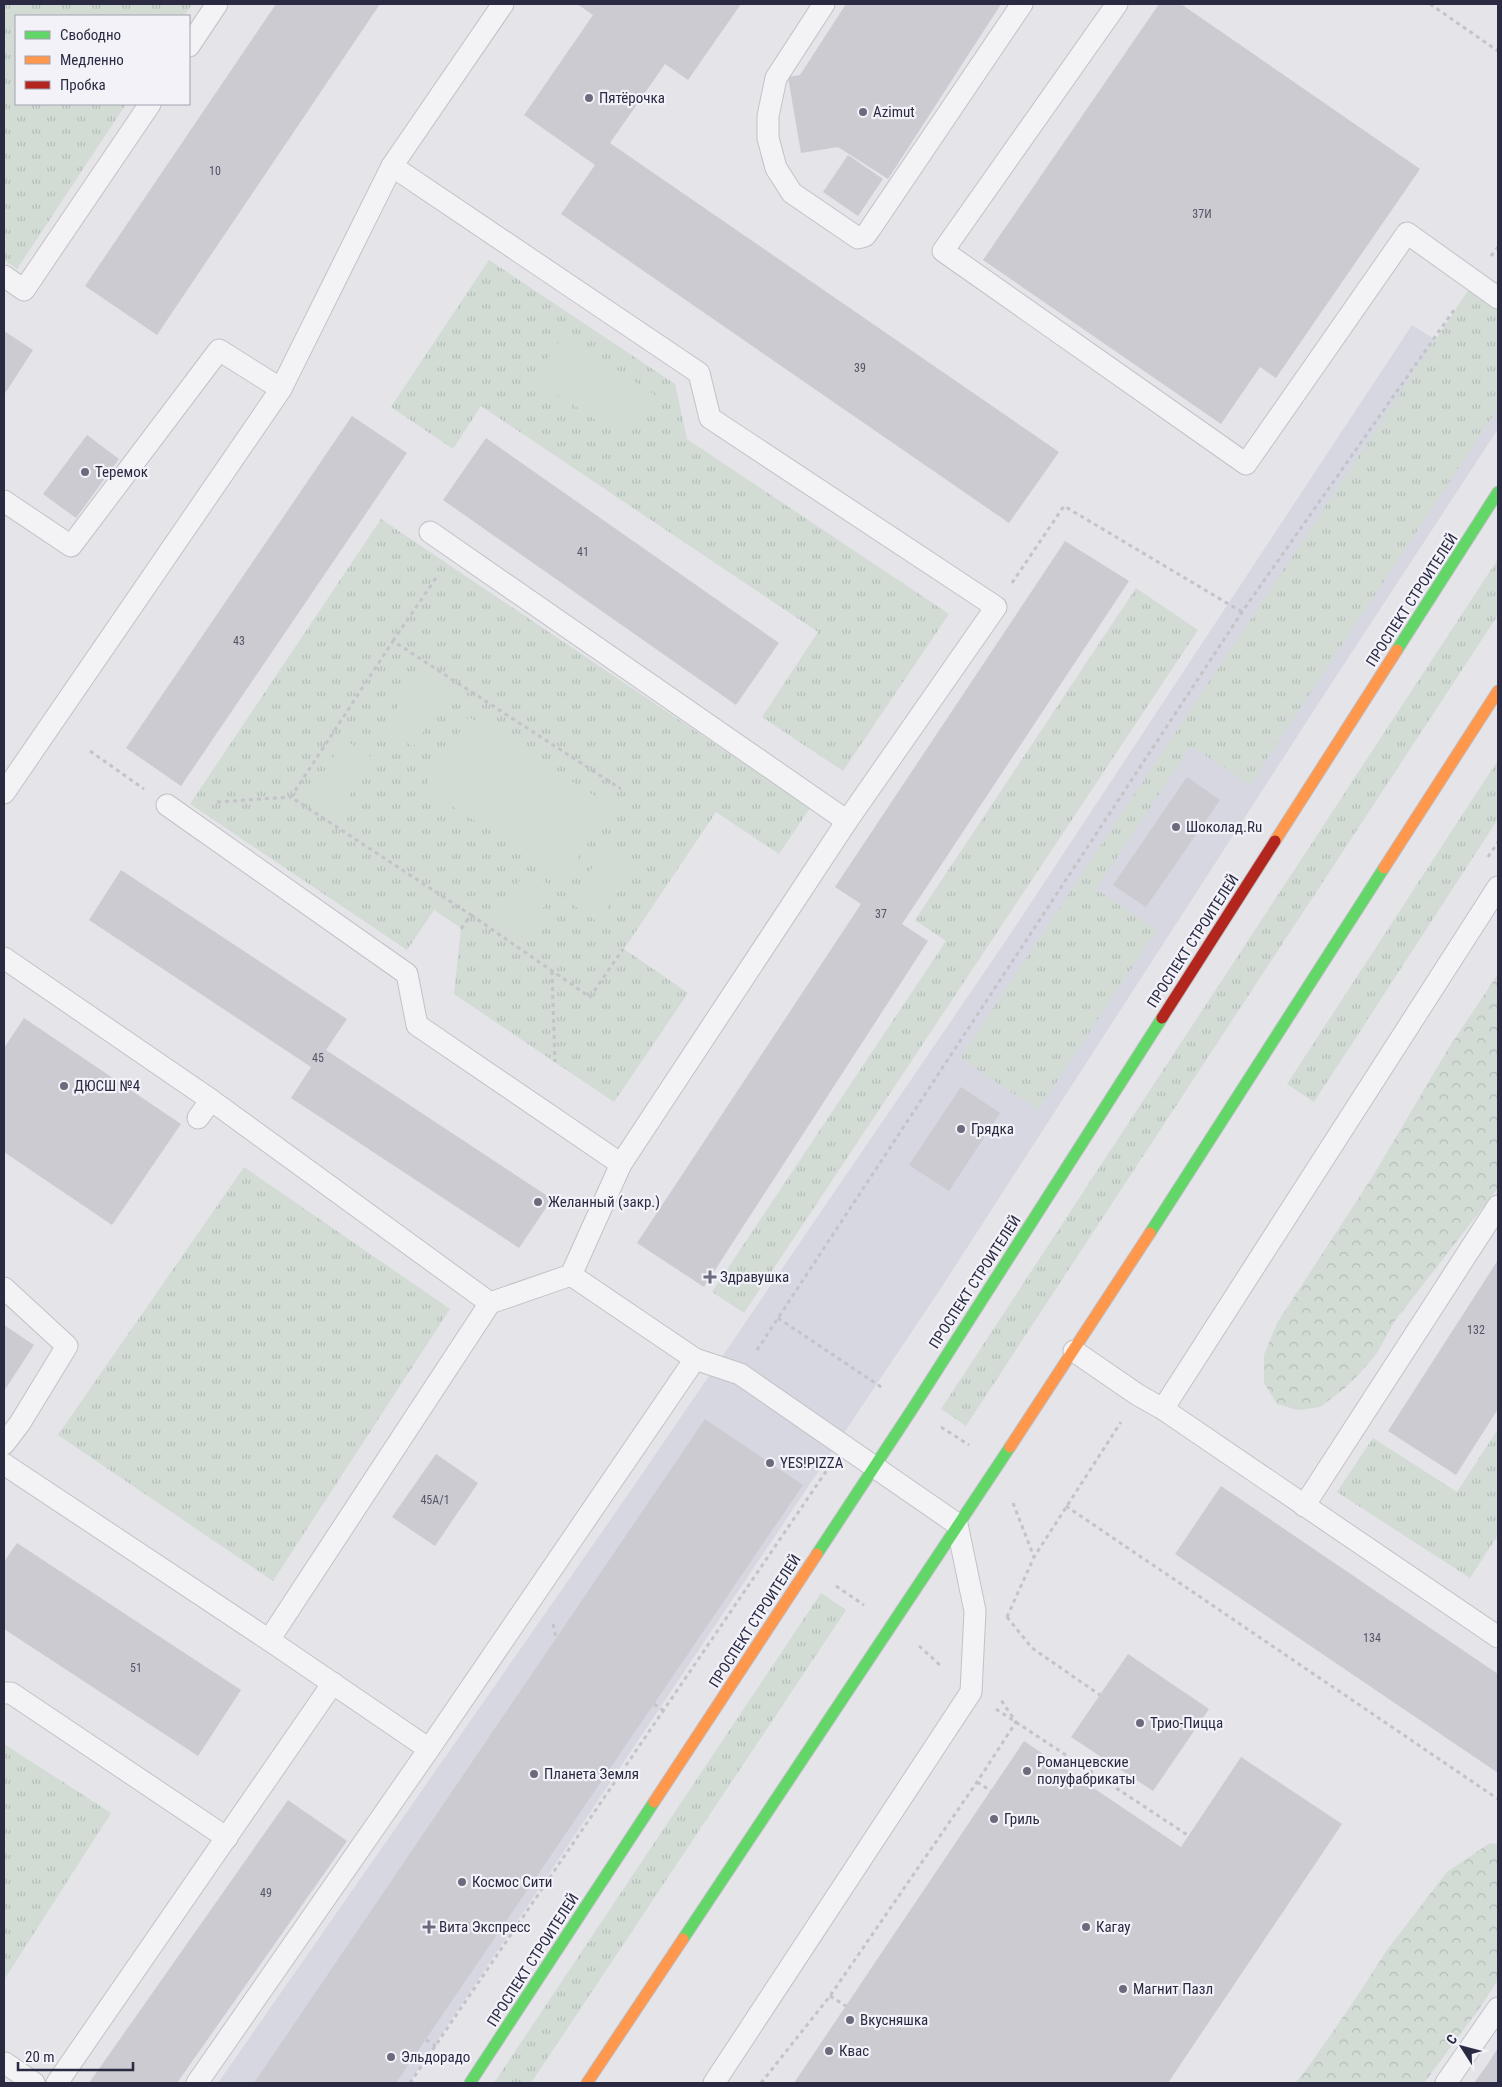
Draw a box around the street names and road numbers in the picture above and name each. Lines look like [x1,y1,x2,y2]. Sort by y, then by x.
street label: ПРОСПЕКТ СТРОИТЕЛЕЙ [1362,530,1462,670]
street label: ПРОСПЕКТ СТРОИТЕЛЕЙ [1143,871,1243,1011]
street label: ПРОСПЕКТ СТРОИТЕЛЕЙ [925,1212,1025,1352]
street label: ПРОСПЕКТ СТРОИТЕЛЕЙ [705,1551,805,1691]
street label: ПРОСПЕКТ СТРОИТЕЛЕЙ [483,1890,583,2030]

